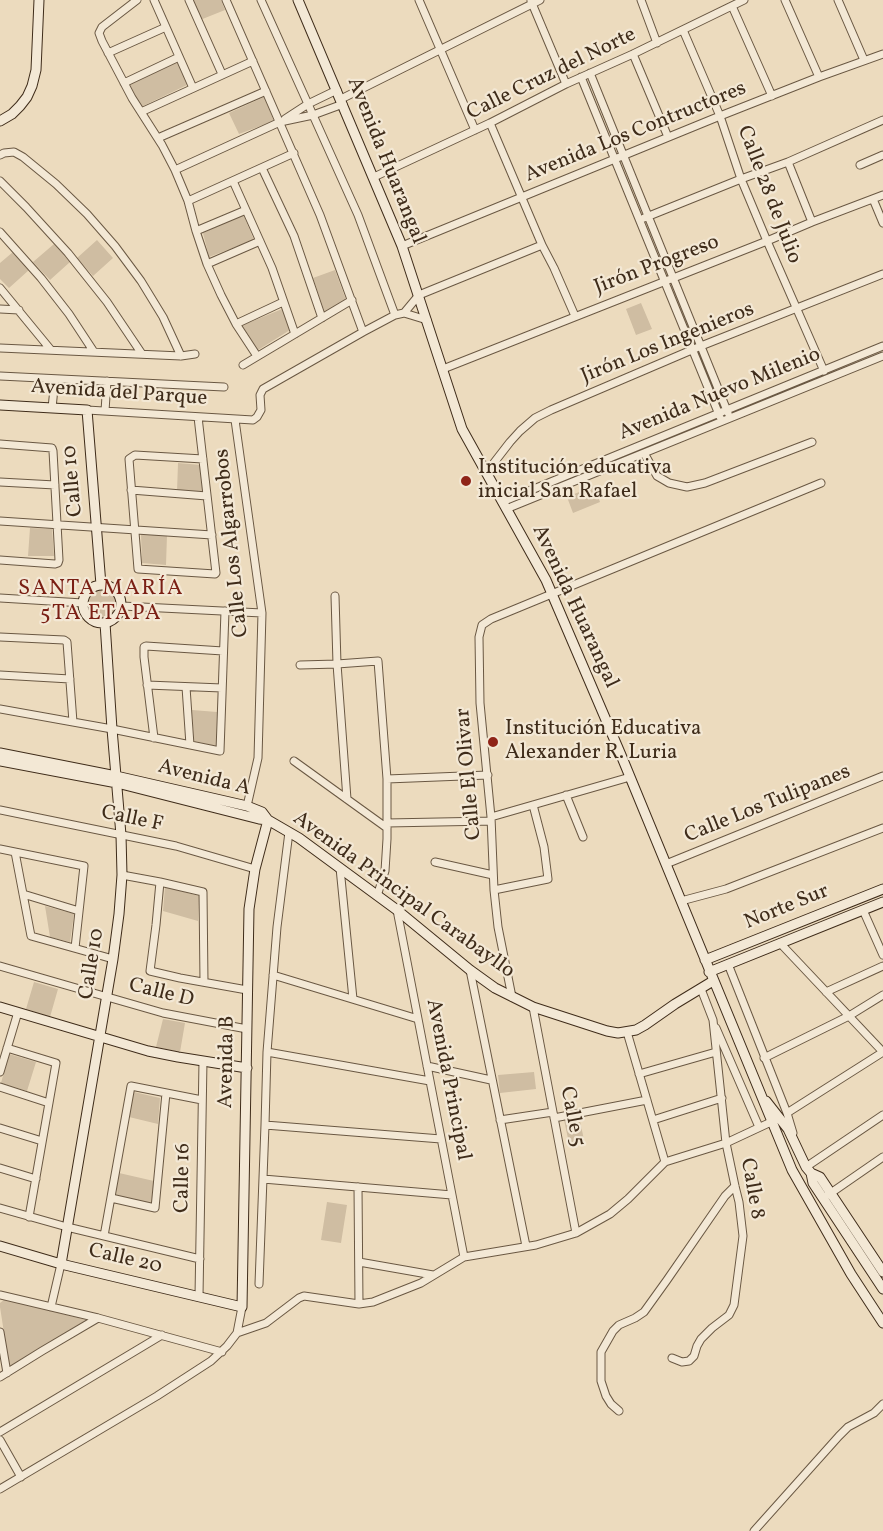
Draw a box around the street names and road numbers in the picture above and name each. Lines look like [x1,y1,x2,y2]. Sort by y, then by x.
street label: Calle Cruz del Norte [463,23,641,127]
street label: Avenida Huarangal [340,74,430,248]
street label: Avenida Los Contructores [522,77,750,189]
street label: Calle 28 de Julio [730,123,806,267]
street label: Jirón Progreso [591,231,723,301]
street label: Jirón Los Ingenieros [578,298,758,390]
street label: Avenida Nuevo Milenio [615,343,825,447]
street label: Avenida del Parque [30,375,208,413]
street label: Calle 10 [58,444,90,518]
street label: Calle Los Algarrobos [211,447,255,639]
street label: Avenida Huarangal [525,521,623,693]
street label: Calle El Olivar [452,707,488,841]
street label: Avenida A [155,755,253,803]
street label: Calle Los Tulipanes [681,760,855,850]
street label: Calle F [99,801,165,839]
street label: Avenida Principal Carabayllo [287,807,519,985]
street label: Norte Sur [741,880,833,936]
street label: Calle 10 [75,927,111,1001]
street label: Calle D [126,974,196,1014]
street label: Avenida Principal [419,997,475,1163]
street label: Avenida B [215,1015,241,1109]
street label: Calle 5 [553,1085,589,1149]
street label: Calle 16 [171,1143,197,1213]
street label: Calle 8 [733,1157,769,1221]
street label: Calle 20 [86,1239,164,1281]

